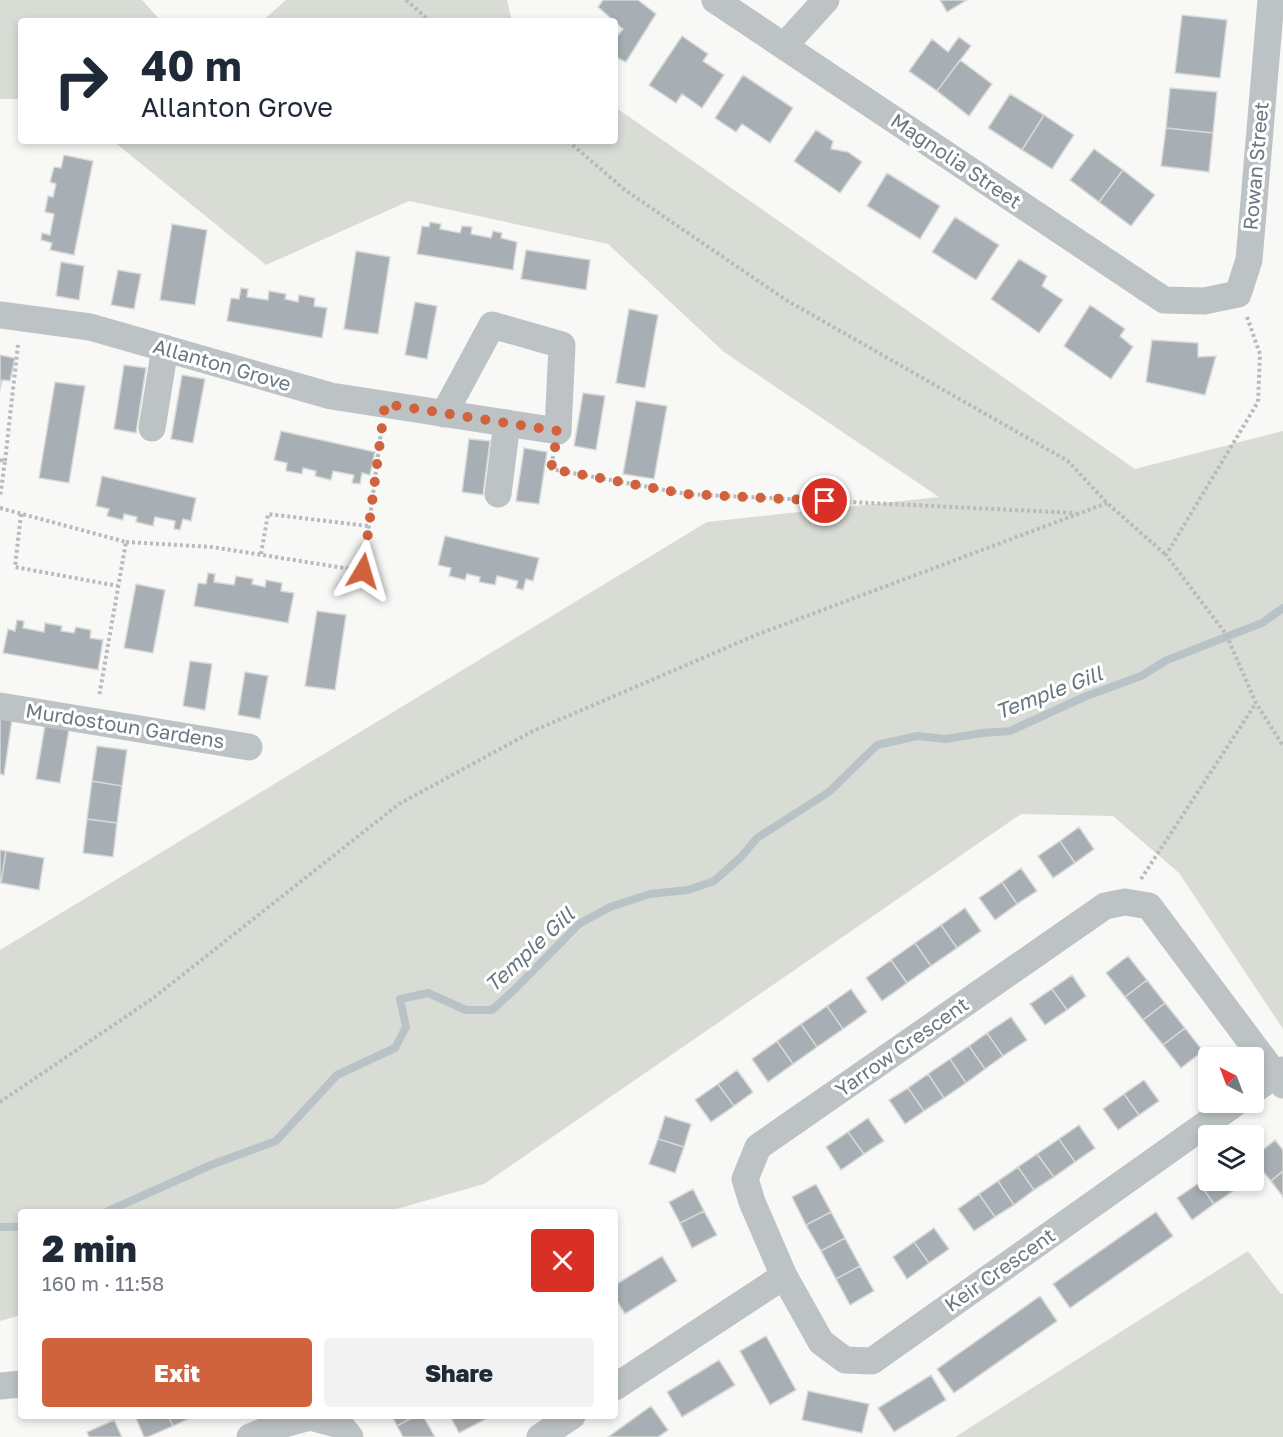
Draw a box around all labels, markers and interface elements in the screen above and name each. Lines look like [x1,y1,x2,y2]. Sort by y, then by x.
text: 40 m [141,40,242,90]
icon: right [42,42,120,120]
text: Allanton Grove [141,91,333,123]
street label: Rowan Street [1237,101,1273,231]
street label: Magnolia Street [887,108,1026,213]
street label: Allanton Grove [151,333,294,395]
pin [799,475,850,526]
icon: arrive [808,484,841,517]
position arrow [331,539,395,603]
water label: Temple Gill [991,659,1107,724]
street label: Murdostoun Gardens [24,697,226,753]
water label: Temple Gill [479,900,580,997]
street label: Yarrow Crescent [830,991,973,1101]
north arrow [1198,1047,1264,1113]
map controls [1198,1047,1264,1191]
button: layers [1198,1125,1264,1191]
street label: Keir Crescent [940,1222,1059,1316]
text: 2 min [42,1227,137,1270]
button: close [531,1229,594,1292]
text: 160 m · 11:58 [42,1271,164,1295]
button: Exit [42,1338,312,1407]
button: Share [324,1338,594,1407]

